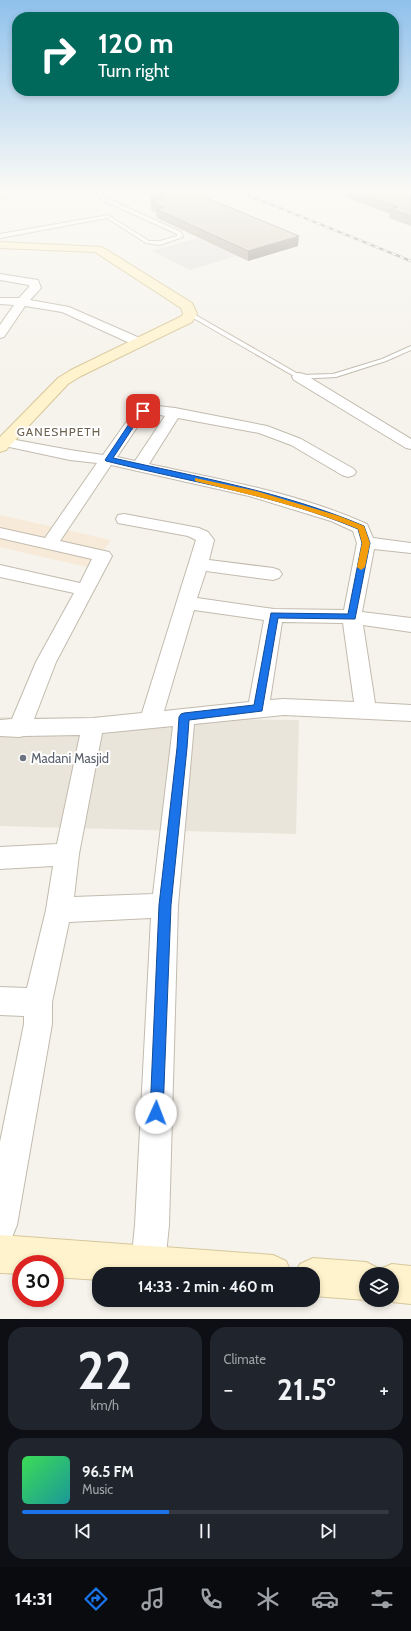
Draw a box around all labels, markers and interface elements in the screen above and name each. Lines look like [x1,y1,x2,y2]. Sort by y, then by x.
text: 120 m [98,26,174,60]
icon: right [32,28,84,80]
text: Turn right [98,60,169,82]
pin [126,394,160,428]
icon: arrive [132,400,154,422]
district label: GANESHPETH [17,424,101,439]
place label: Madani Masjid [31,750,109,767]
marker: Madani Masjid [18,753,28,763]
position arrow [135,1092,177,1134]
speed limit sign: 30 [12,1255,64,1307]
map controls [359,1267,399,1307]
button: layers [359,1267,399,1307]
text: 14:33 · 2 min · 460 m [138,1278,274,1296]
text: 22 [77,1339,132,1402]
text: Climate [224,1351,266,1367]
text: 21.5° [277,1371,335,1408]
text: − [224,1376,233,1403]
text: + [379,1376,389,1403]
text: km/h [91,1397,119,1413]
text: 96.5 FM [82,1463,134,1481]
text: Music [82,1481,113,1497]
icon: previous [72,1520,94,1542]
icon: pause [194,1520,216,1542]
icon: next [317,1520,339,1542]
icon: directions [82,1585,110,1613]
icon: music [139,1585,167,1613]
icon: phone [197,1585,225,1613]
icon: climate [254,1585,282,1613]
icon: car [311,1585,339,1613]
icon: filters [368,1585,396,1613]
text: 14:31 [15,1588,53,1610]

